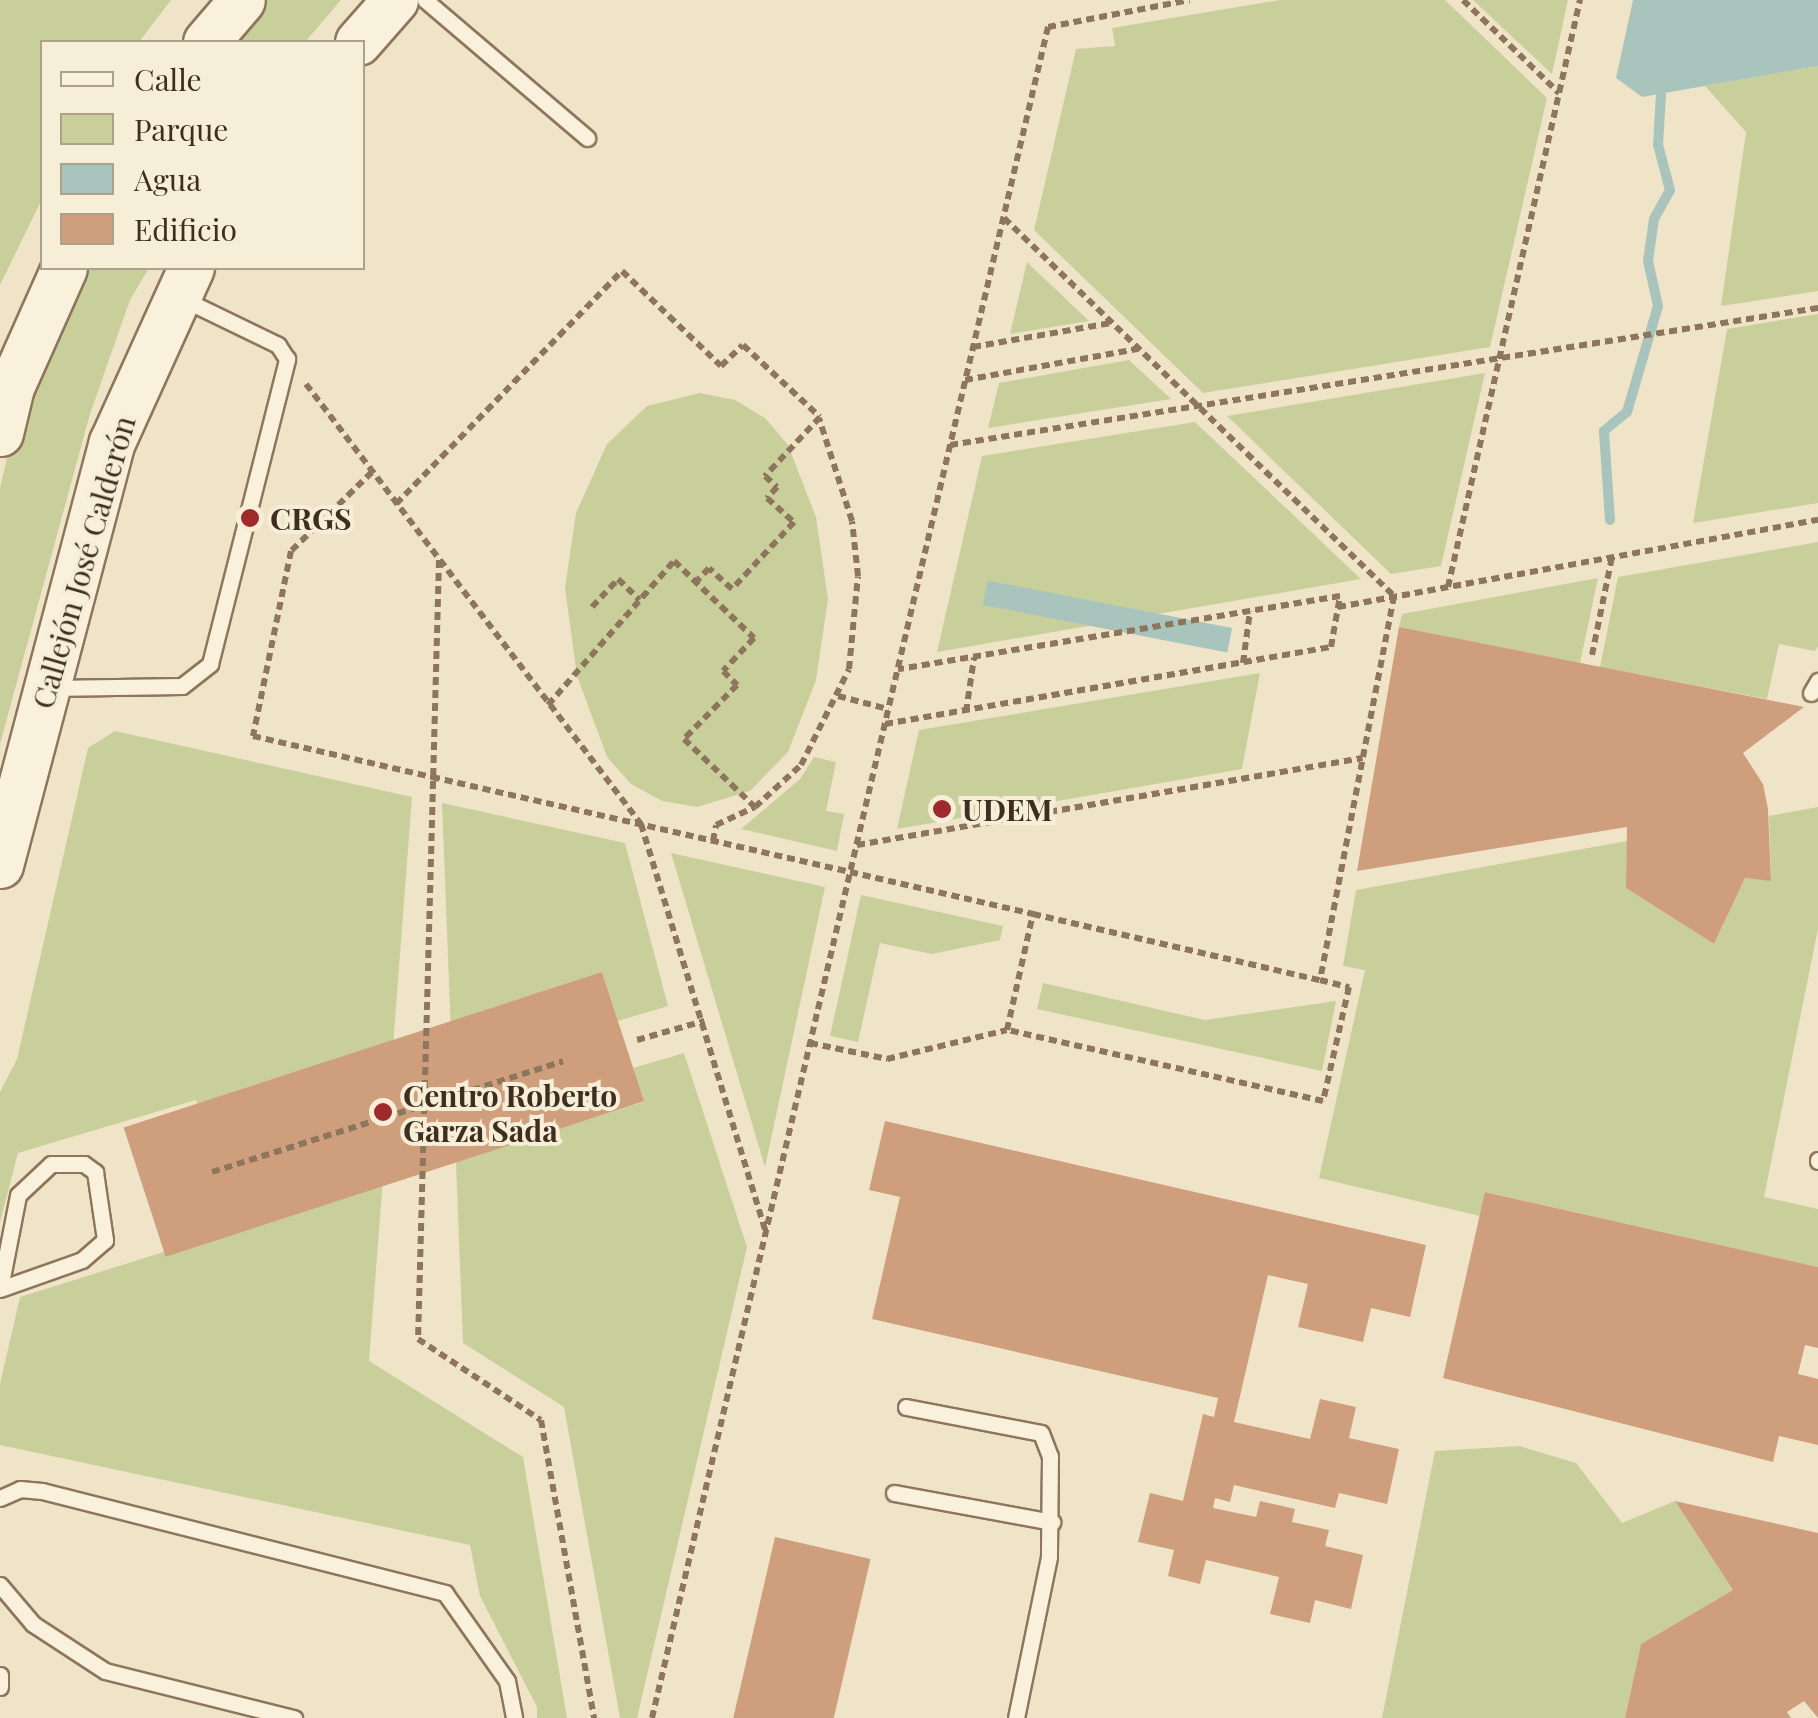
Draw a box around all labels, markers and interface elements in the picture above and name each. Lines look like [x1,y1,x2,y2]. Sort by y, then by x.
legend [40,40,365,270]
text: Calle [134,59,202,99]
text: Parque [134,109,229,149]
text: Agua [134,159,201,199]
text: Edificio [134,209,237,249]
street label: Callejón José Calderón [24,412,142,712]
place label: CRGS [270,500,351,536]
marker: CRGS [239,507,261,529]
place label: UDEM [962,791,1053,827]
marker: UDEM [931,798,953,820]
place label: Centro Roberto Garza Sada [403,1077,617,1148]
marker: Centro Roberto Garza Sada [372,1101,394,1123]

